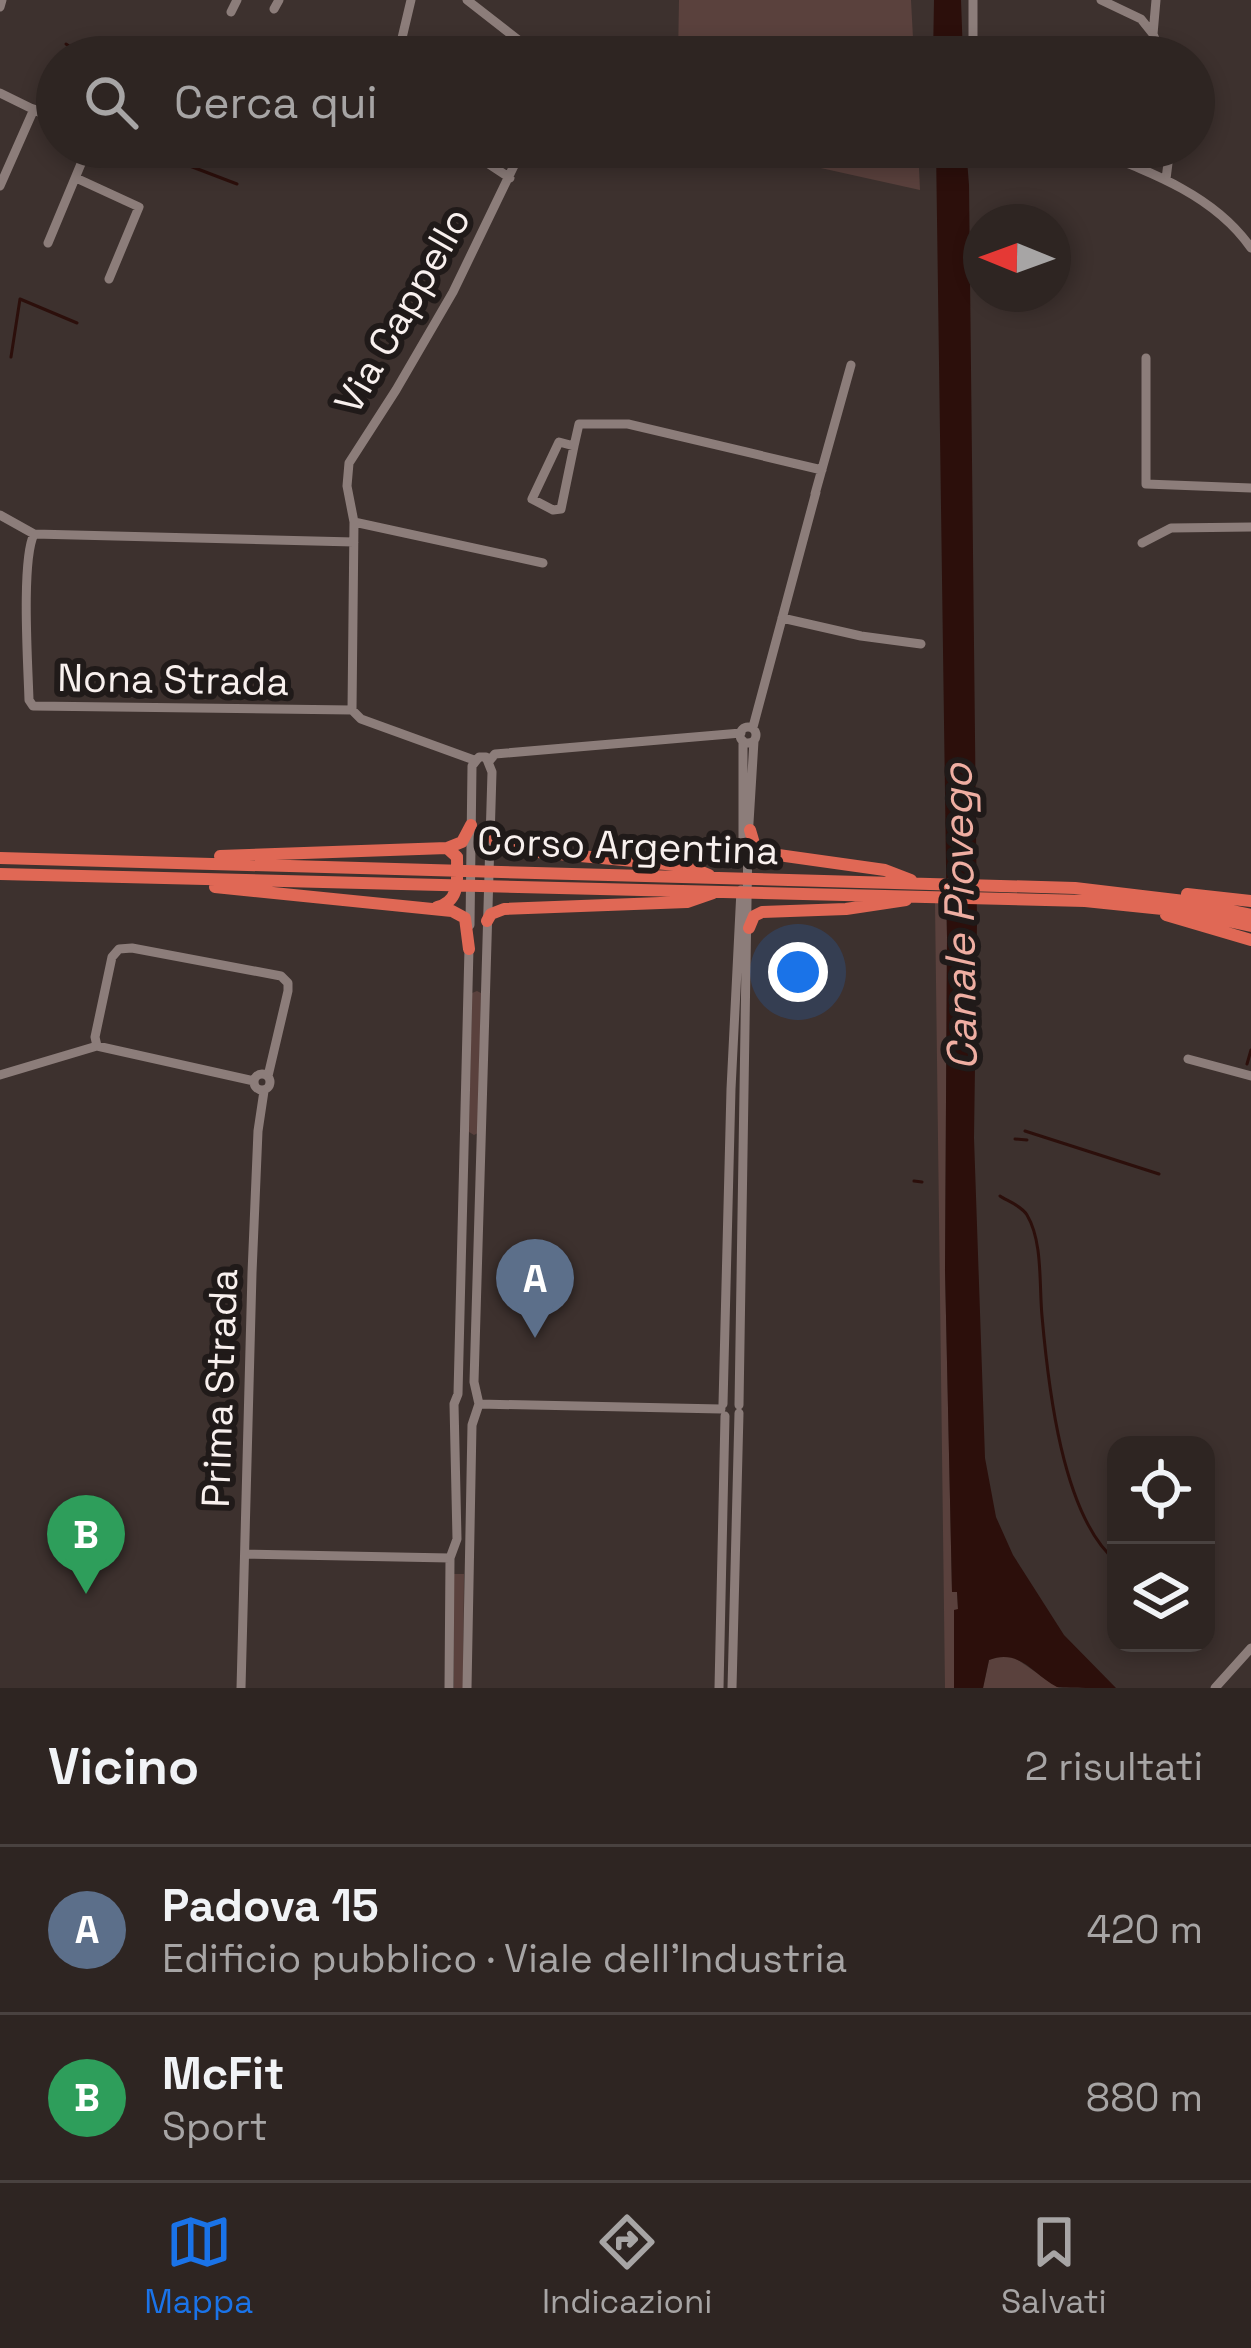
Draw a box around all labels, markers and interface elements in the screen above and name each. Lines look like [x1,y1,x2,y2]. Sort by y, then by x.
search box [36,36,1215,168]
icon: search [78,69,144,135]
text: Cerca qui [174,74,378,131]
street label: Via Cappello [324,198,481,422]
north arrow [963,204,1071,312]
street label: Nona Strada [57,653,289,706]
water label: Canale Piovego [930,762,989,1071]
street label: Corso Argentina [476,816,779,875]
your location [768,942,828,1002]
pin: A [496,1239,574,1338]
street label: Prima Strada [191,1268,248,1508]
map controls [1107,1436,1215,1652]
button: locate [1107,1436,1215,1544]
pin: B [47,1495,125,1594]
button: layers [1107,1544,1215,1652]
text: Vicino [48,1734,199,1799]
text: 2 risultati [1025,1742,1203,1791]
text: Padova 15 [162,1877,379,1934]
text: A [75,1905,99,1954]
text: 420 m [1087,1905,1203,1954]
text: Edificio pubblico · Viale dell'Industria [162,1934,847,1983]
text: McFit [162,2045,285,2102]
text: B [74,2073,100,2122]
text: 880 m [1086,2073,1203,2122]
text: Sport [162,2102,268,2151]
tab: Mappa [144,2209,253,2323]
tab: Indicazioni [542,2209,712,2323]
tab: Salvati [1001,2209,1107,2323]

